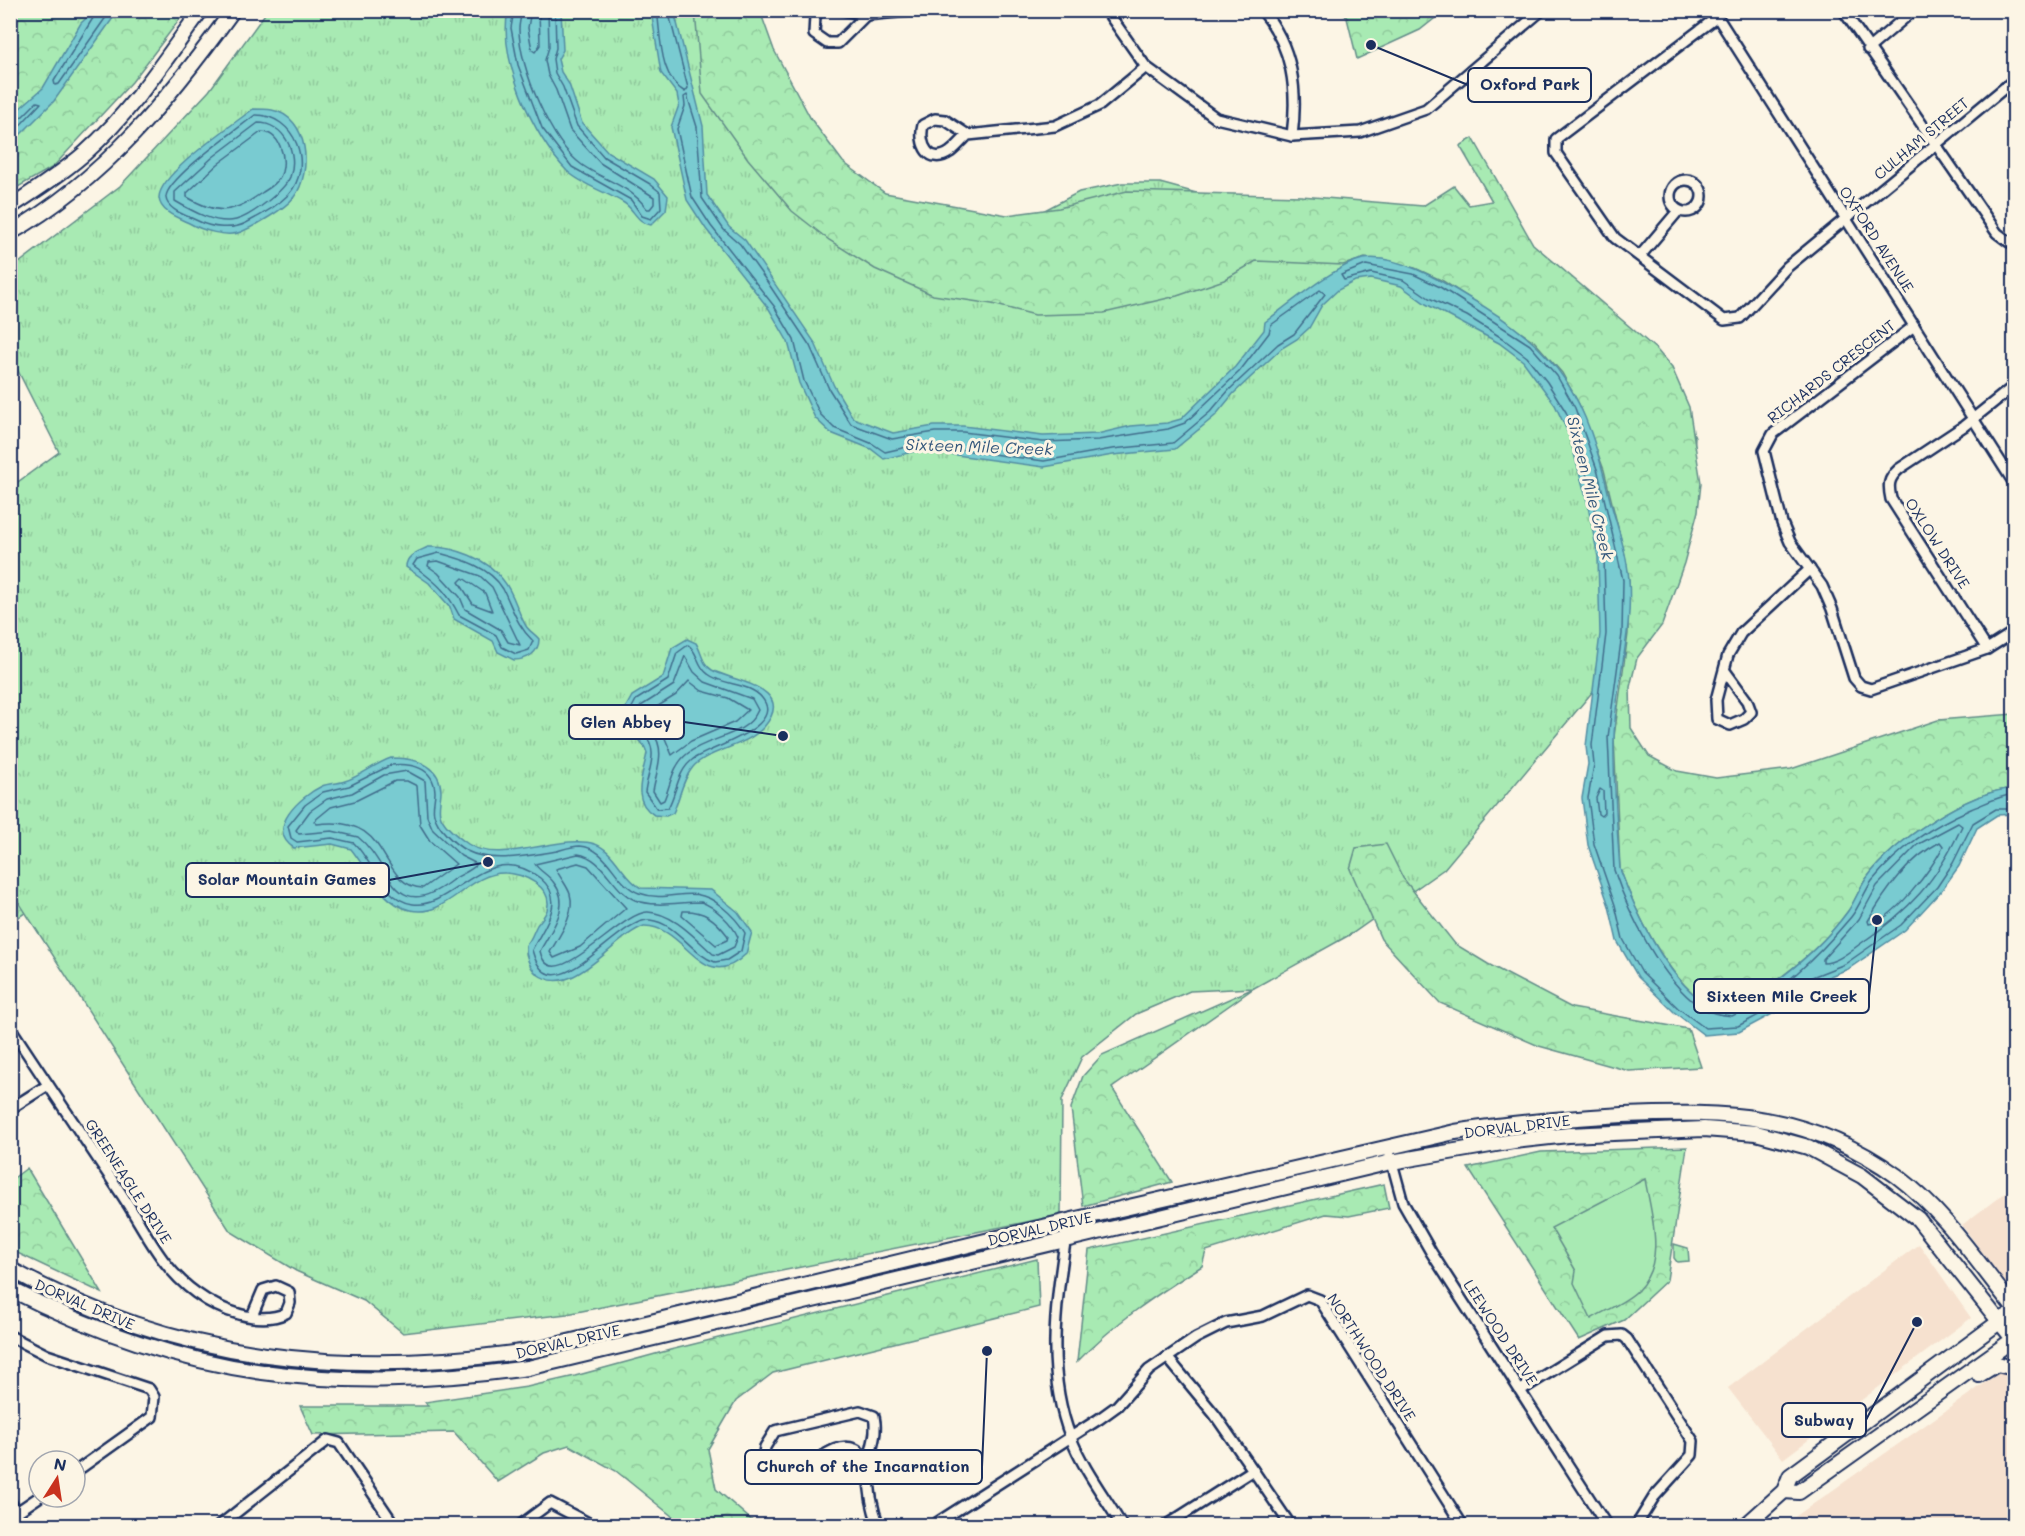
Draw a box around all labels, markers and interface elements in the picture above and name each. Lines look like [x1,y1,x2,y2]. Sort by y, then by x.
callout: Oxford Park [1468,68,1591,102]
text: Oxford Park [1480,73,1580,94]
street label: CULHAM STREET [1869,92,1973,184]
street label: OXFORD AVENUE [1835,182,1919,296]
street label: RICHARDS CRESCENT [1763,315,1899,427]
water label: Sixteen Mile Creek [1563,414,1619,562]
water label: Sixteen Mile Creek [905,433,1053,459]
street label: OXLOW DRIVE [1901,494,1975,593]
callout: Glen Abbey [569,705,684,739]
text: Glen Abbey [581,711,672,732]
callout: Solar Mountain Games [186,863,389,897]
text: Solar Mountain Games [198,868,376,889]
callout: Sixteen Mile Creek [1694,979,1869,1013]
text: Sixteen Mile Creek [1707,985,1857,1006]
street label: DORVAL DRIVE [1463,1110,1572,1142]
street label: GREENEAGLE DRIVE [81,1115,177,1248]
street label: DORVAL DRIVE [986,1206,1095,1250]
street label: DORVAL DRIVE [32,1274,139,1334]
street label: LEEWOOD DRIVE [1459,1275,1543,1389]
street label: NORTHWOOD DRIVE [1323,1289,1421,1425]
street label: DORVAL DRIVE [514,1319,623,1363]
callout: Subway [1782,1403,1866,1437]
text: Subway [1794,1409,1854,1430]
north arrow [27,1449,87,1509]
callout: Church of the Incarnation [745,1450,982,1484]
text: N [52,1452,68,1475]
text: Church of the Incarnation [757,1455,969,1476]

